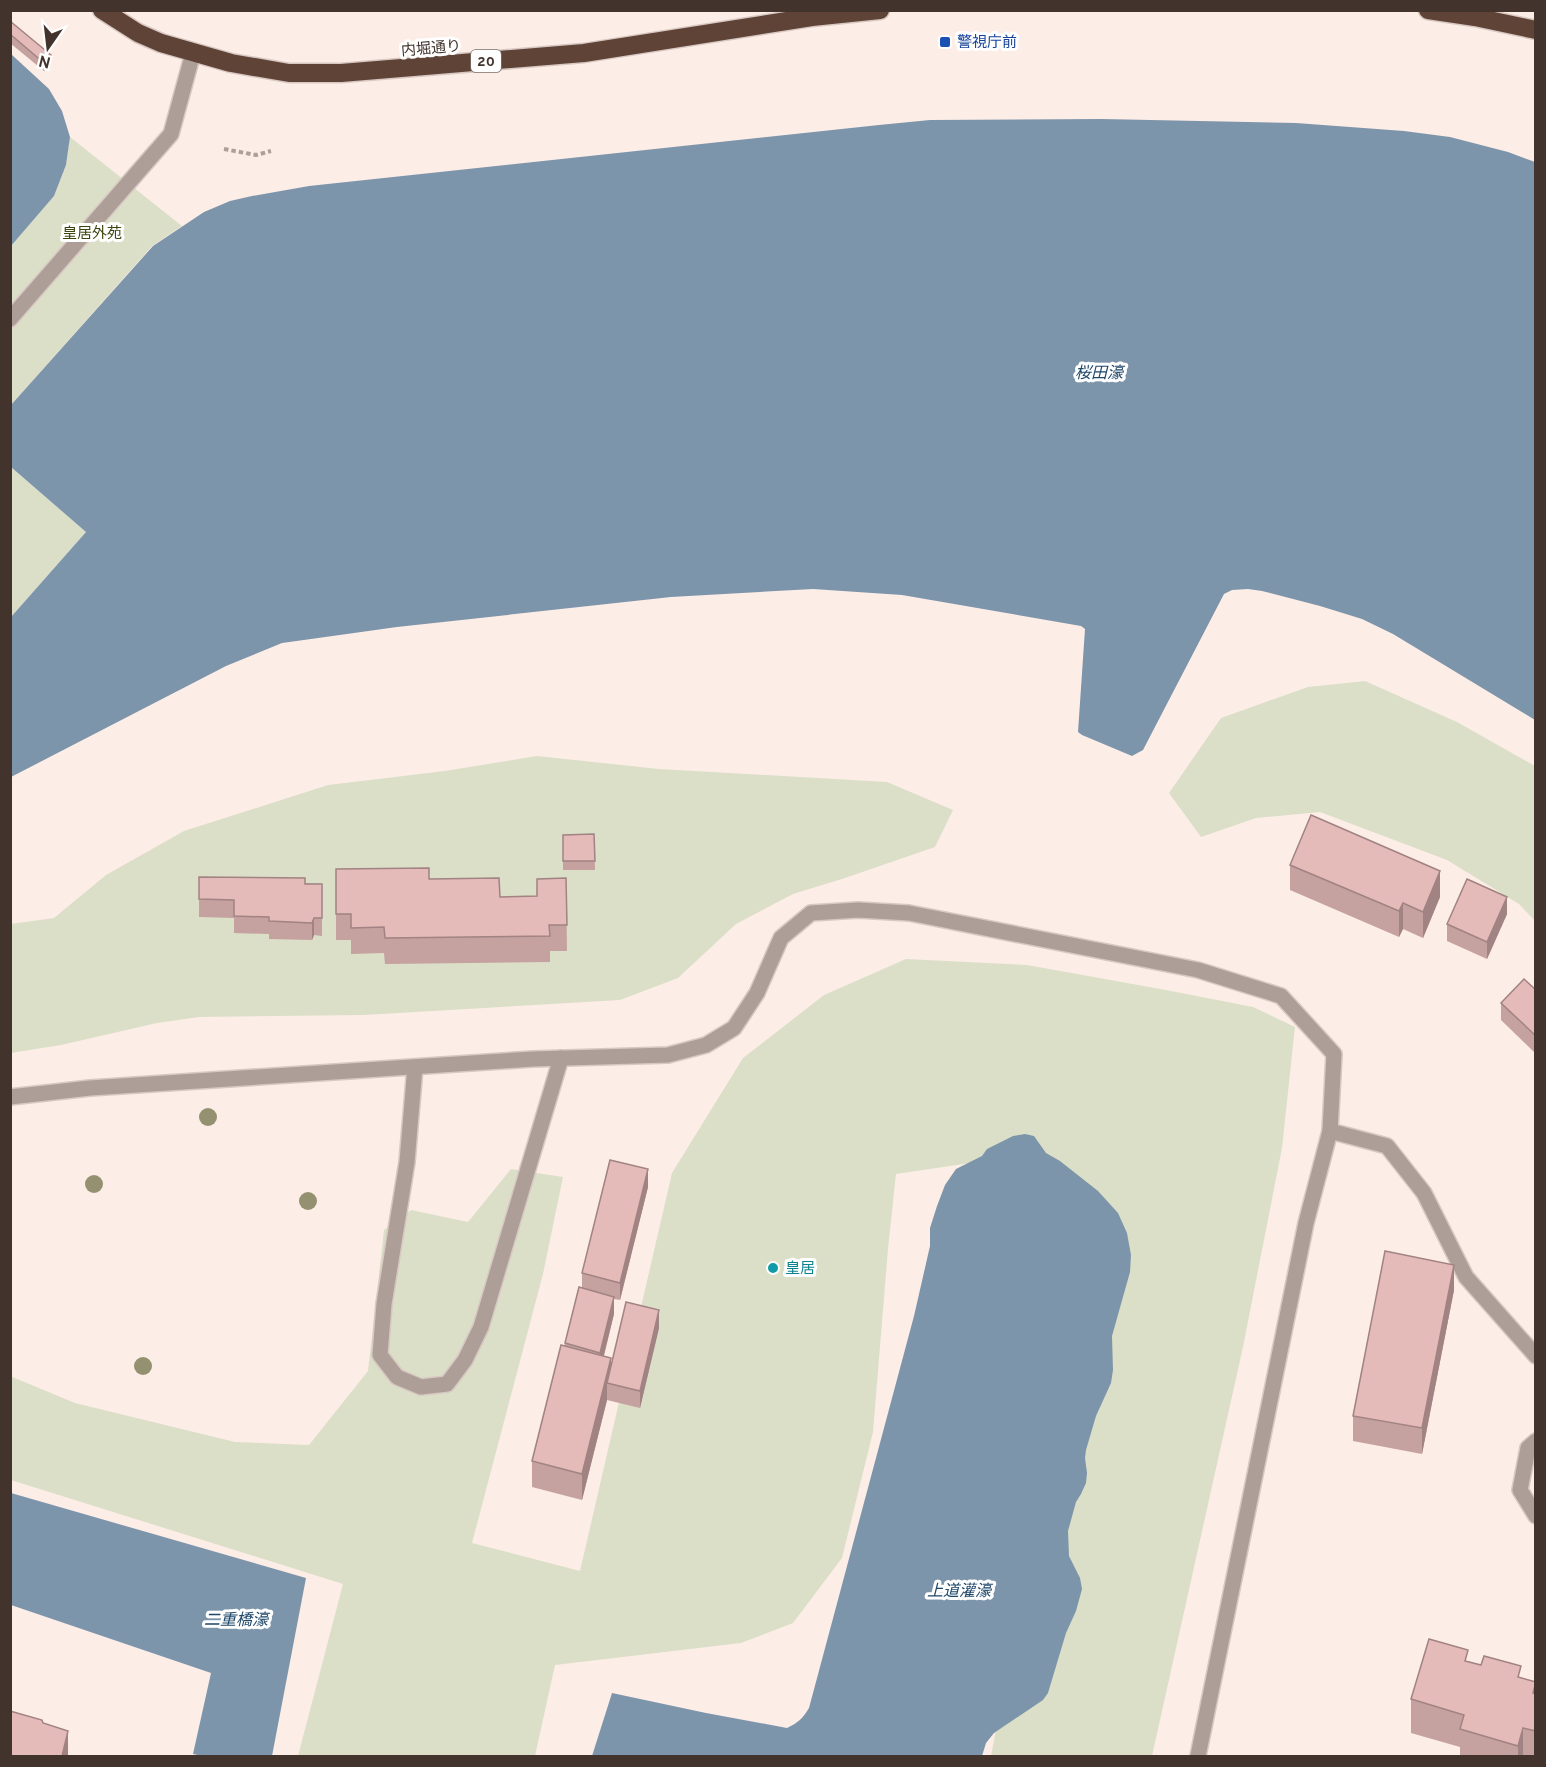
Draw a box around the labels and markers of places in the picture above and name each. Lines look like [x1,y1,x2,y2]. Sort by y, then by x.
place label: 警視庁前 [957,34,1017,53]
marker: 警視庁前 [938,35,952,49]
place label: 皇居 [785,1260,815,1279]
marker: 皇居 [766,1261,780,1275]

